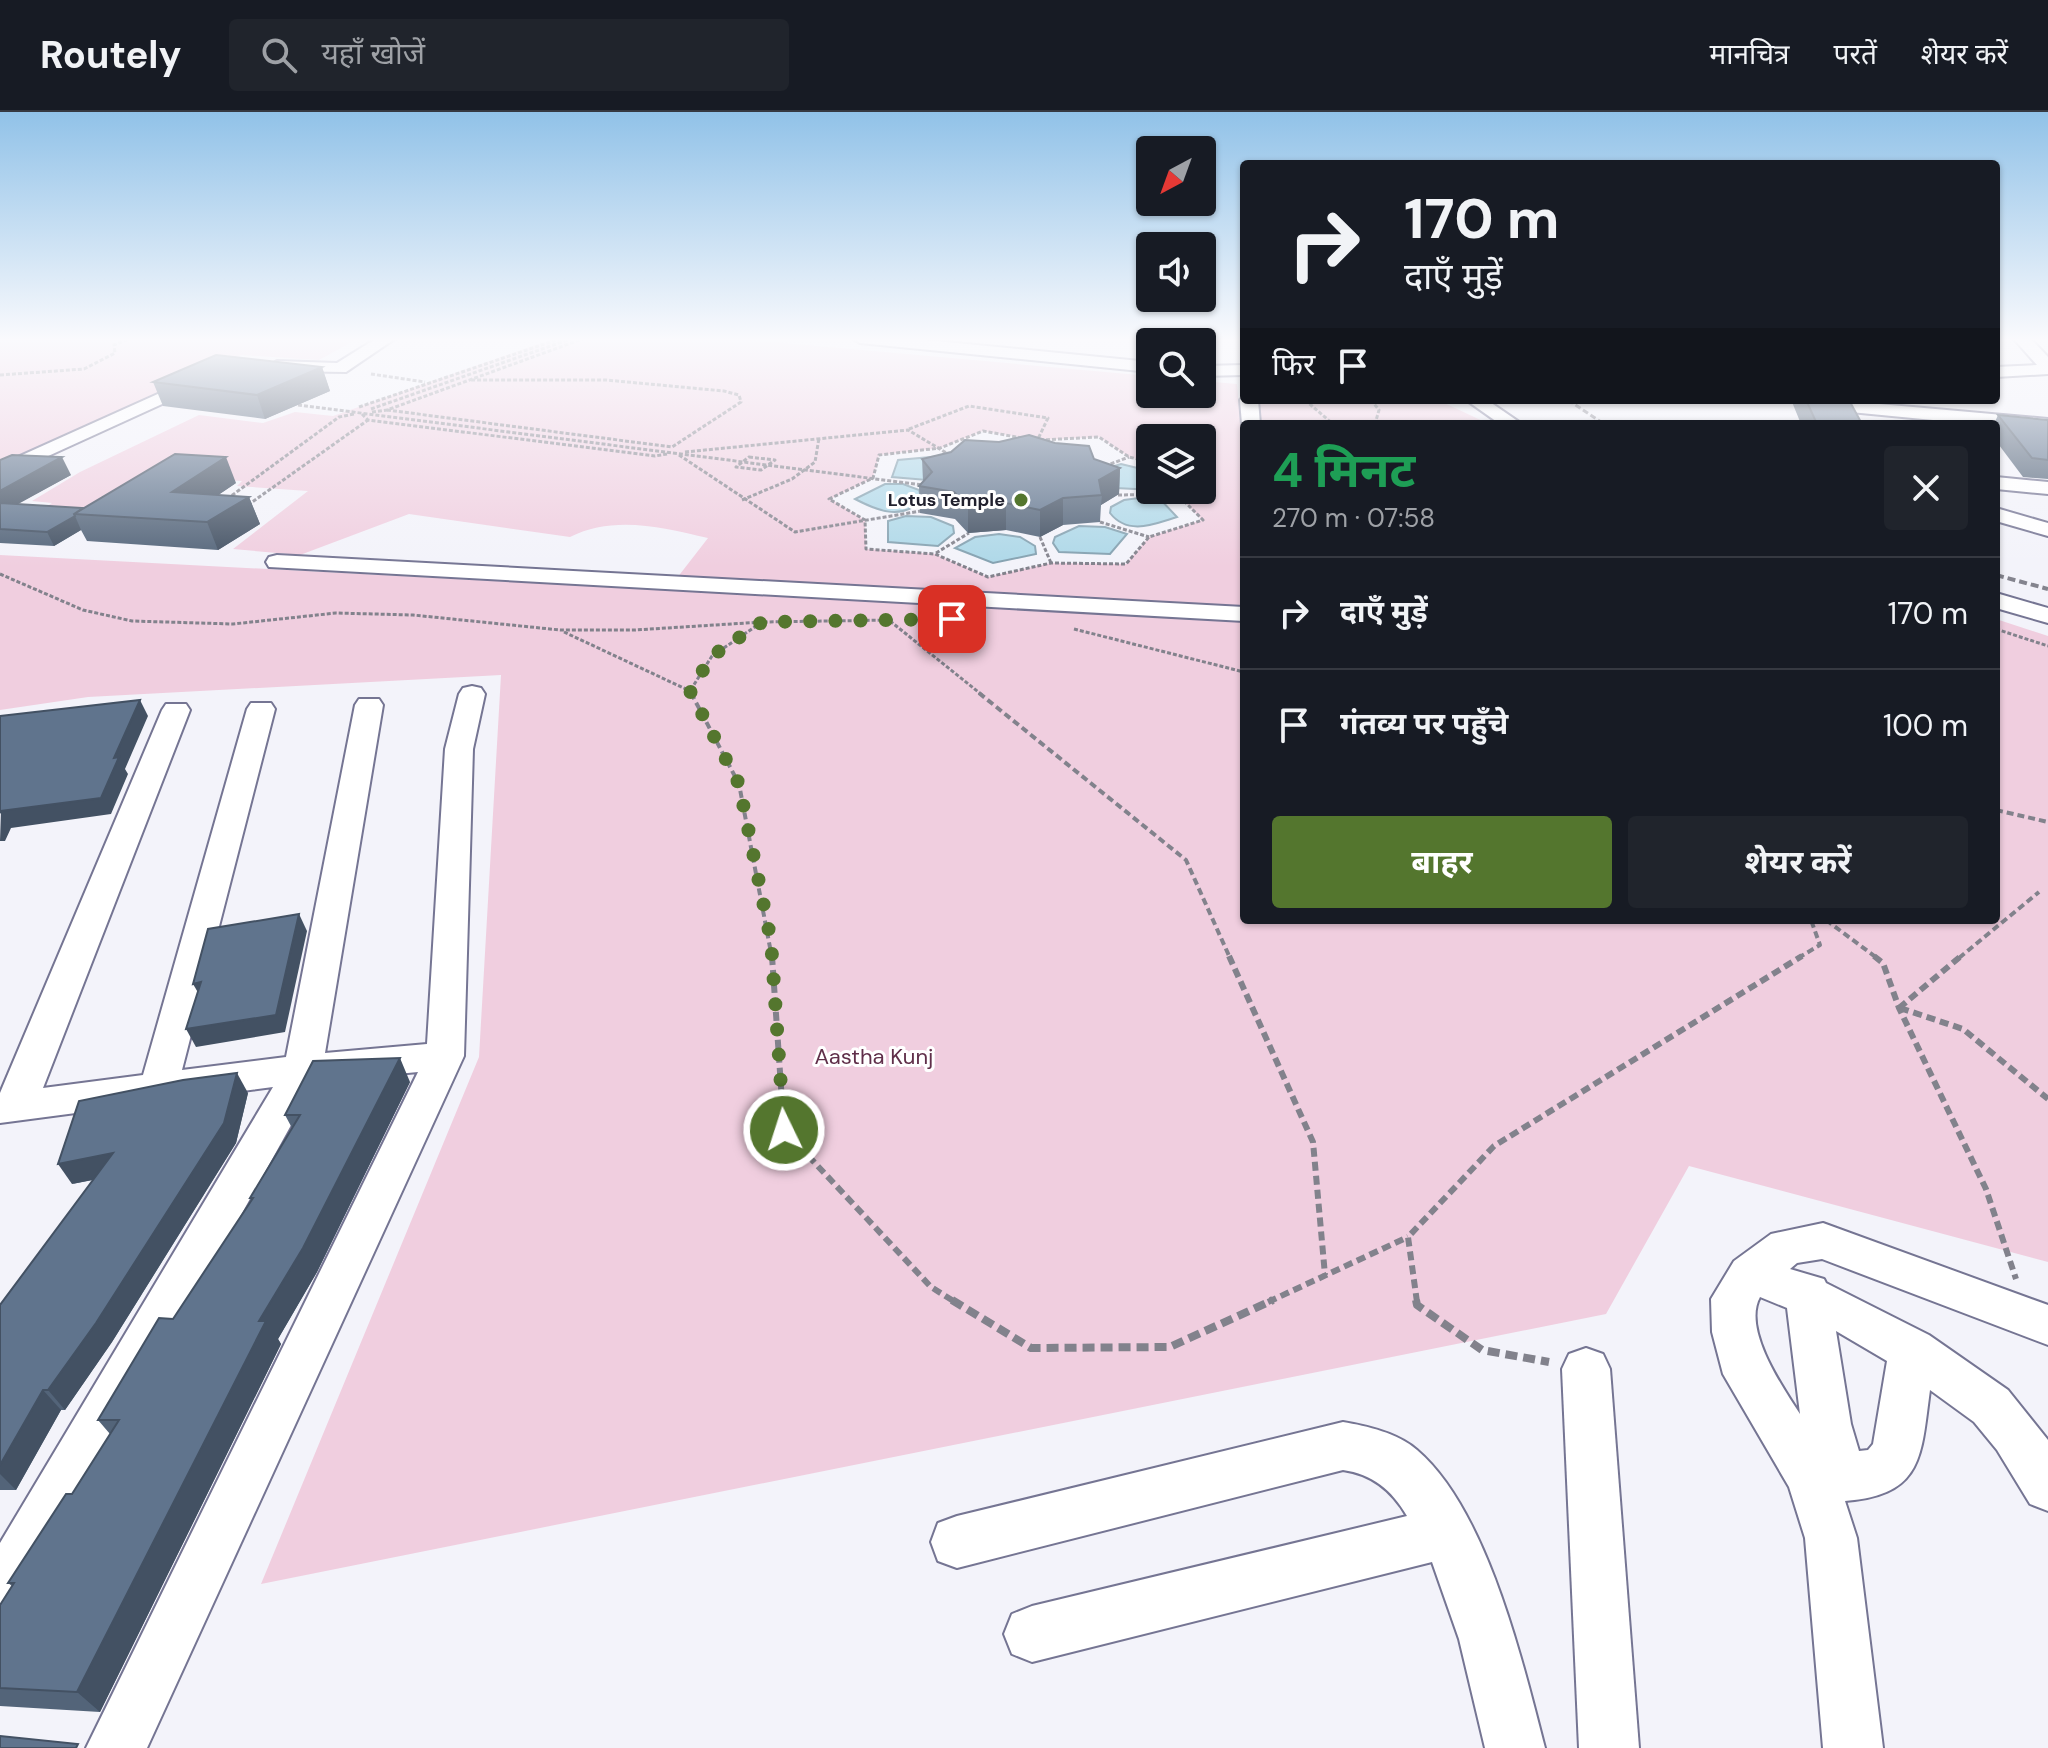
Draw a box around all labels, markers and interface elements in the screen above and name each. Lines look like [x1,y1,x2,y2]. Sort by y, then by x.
search box [229,19,789,91]
text: Routely [40,30,181,80]
icon: search [257,33,301,77]
text: यहाँ खोजें [321,34,425,73]
text: मानचित्र [1710,36,1790,73]
text: परतें [1834,36,1877,73]
text: शेयर करें [1921,36,2008,73]
north arrow [1136,136,1216,216]
map controls [1136,136,1216,504]
text: 170 m [1404,182,1559,255]
icon: right [1272,192,1376,296]
button: sound [1136,232,1216,312]
text: दाएँ मुड़ें [1404,253,1503,300]
button: search [1136,328,1216,408]
icon: arrive [1331,344,1375,388]
text: फिर [1272,345,1315,384]
button: layers [1136,424,1216,504]
text: 4 मिनट [1272,439,1415,502]
button: close [1884,446,1968,530]
place label: Lotus Temple [888,488,1005,512]
marker: Lotus Temple [1012,491,1030,509]
text: 270 m · 07:58 [1272,501,1435,535]
pin [918,585,986,653]
icon: right [1272,591,1316,635]
text: दाएँ मुड़ें [1340,592,1428,631]
text: 170 m [1888,594,1968,633]
icon: arrive [930,597,974,641]
icon: arrive [1272,703,1316,747]
text: गंतव्य पर पहुँचे [1340,704,1508,743]
text: 100 m [1883,706,1968,745]
button: बाहर [1272,816,1612,908]
button: शेयर करें [1628,816,1968,908]
park label: Aastha Kunj [815,1042,933,1071]
position arrow [742,1088,826,1172]

